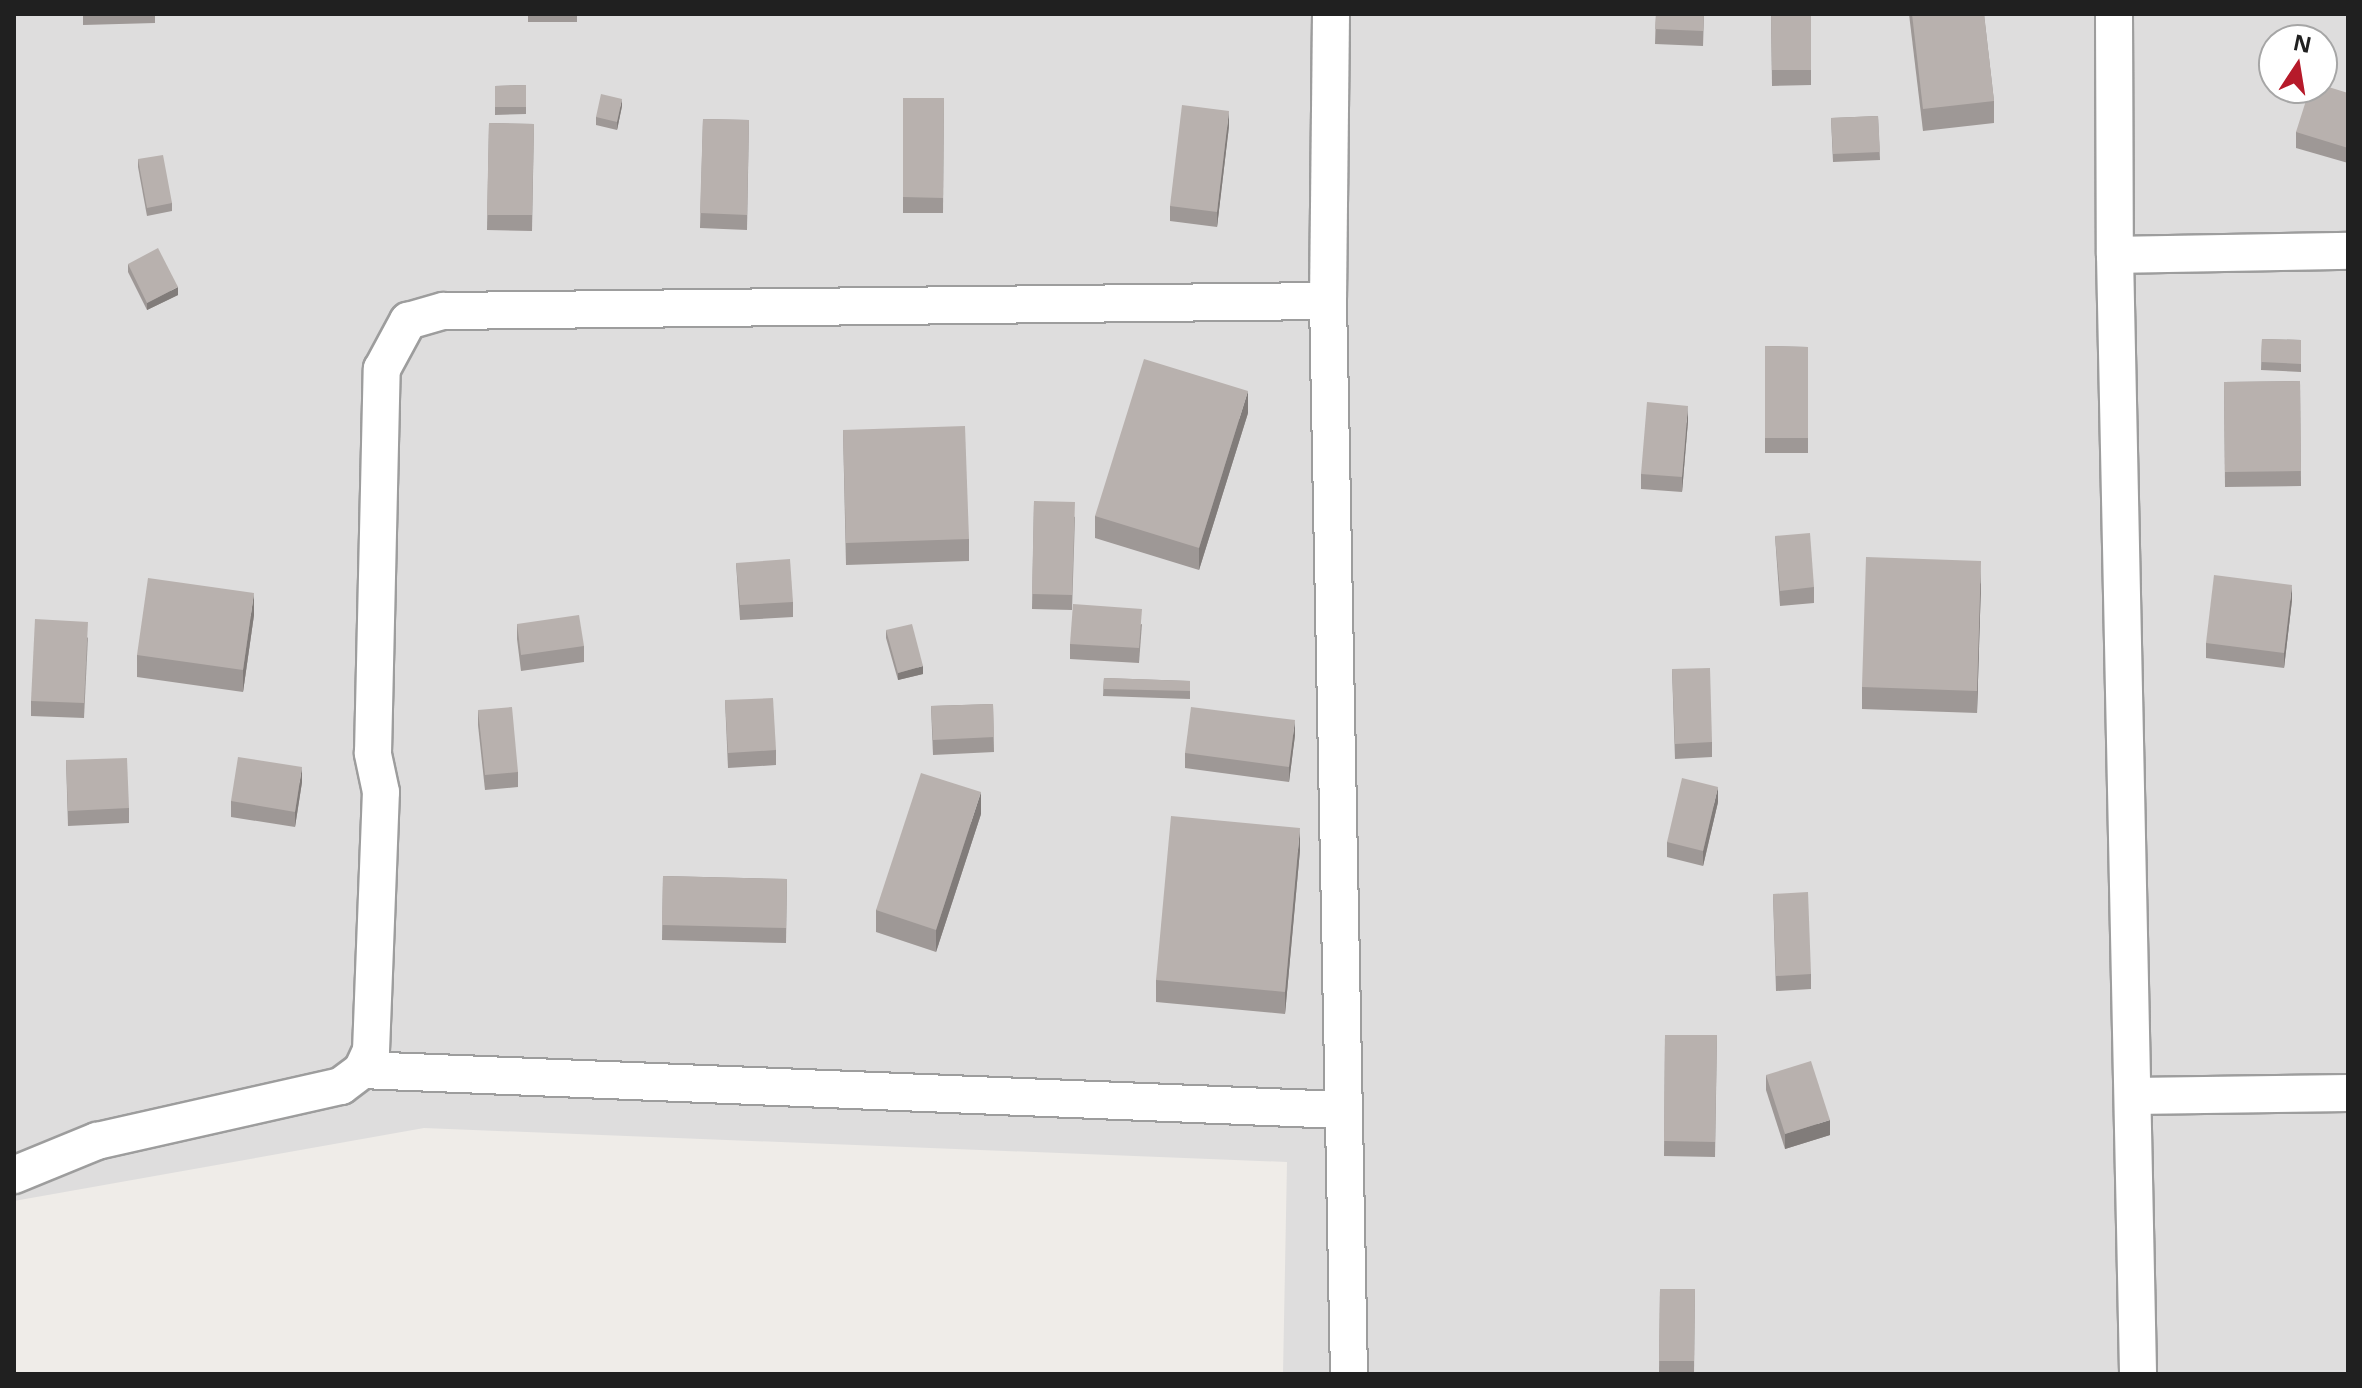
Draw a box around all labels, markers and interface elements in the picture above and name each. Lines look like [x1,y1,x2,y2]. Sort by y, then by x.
north arrow [2258,24,2338,104]
text: N [2291,26,2314,59]

